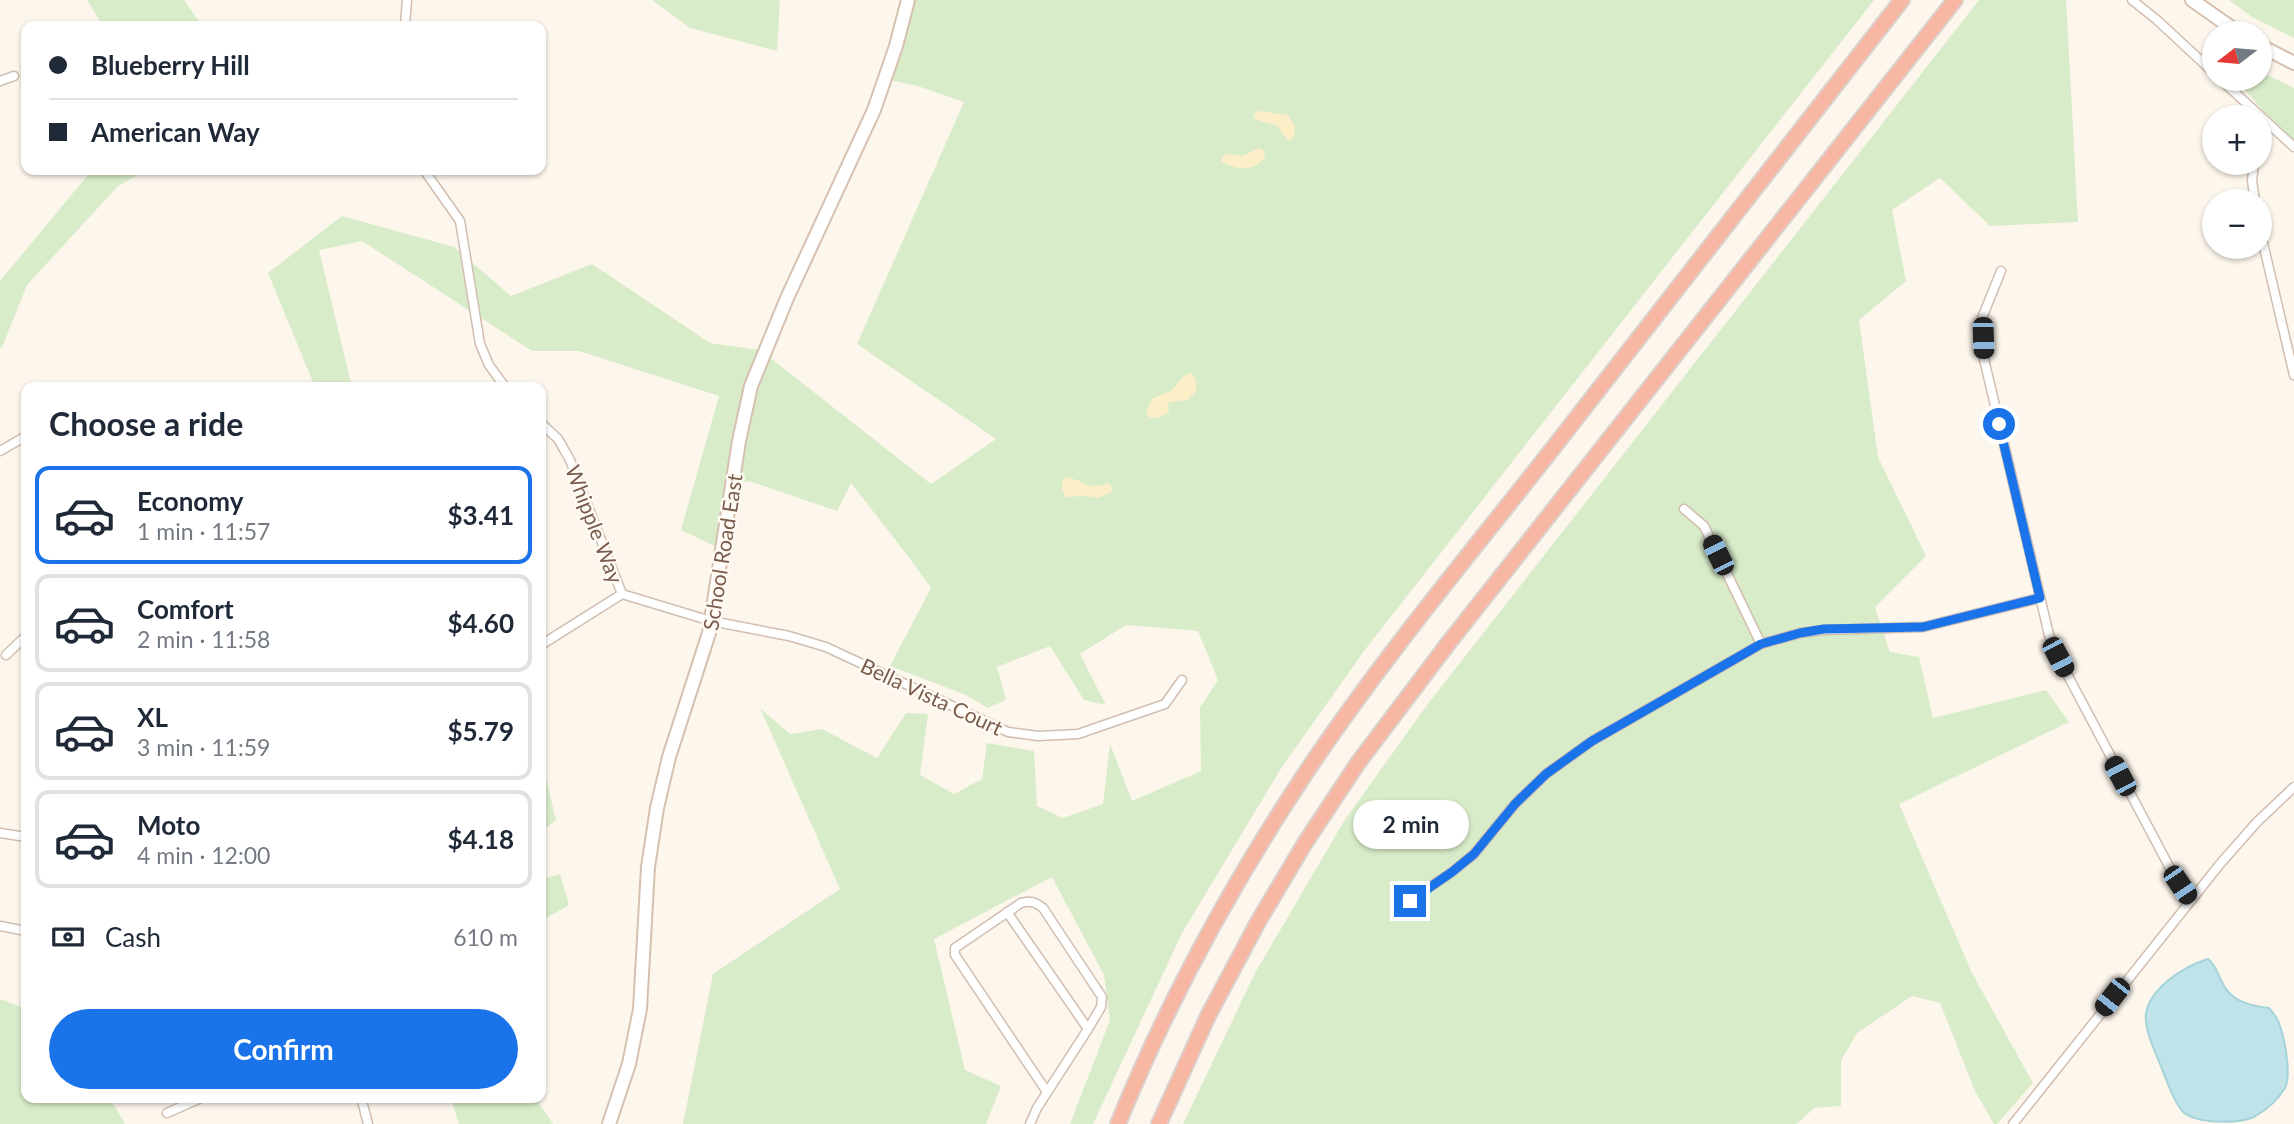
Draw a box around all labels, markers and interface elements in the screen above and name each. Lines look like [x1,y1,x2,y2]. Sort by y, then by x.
north arrow [2202,21,2272,91]
map controls [2202,21,2272,259]
text: Blueberry Hill [91,49,250,81]
button: + [2202,105,2272,175]
text: American Way [91,116,260,148]
button: − [2202,189,2272,259]
car [1972,317,1995,359]
text: Choose a ride [49,404,243,443]
route start [1983,408,2015,440]
street label: Whipple Way [561,461,629,587]
street label: School Road East [697,471,747,632]
icon: car [53,484,116,547]
text: Economy [137,485,243,517]
text: $3.41 [448,499,514,531]
text: 1 min · 11:57 [137,517,270,545]
car [1700,532,1737,578]
icon: car [53,592,116,655]
text: Comfort [137,593,234,625]
text: $4.60 [448,607,514,639]
text: 2 min · 11:58 [137,625,270,653]
car [2039,634,2078,680]
street label: Bella Vista Court [857,652,1007,740]
icon: car [53,700,116,763]
text: XL [137,701,168,733]
text: $5.79 [448,715,514,747]
text: 3 min · 11:59 [137,733,270,761]
car [2101,753,2140,799]
callout: 2 min [1352,800,1468,848]
icon: car [53,808,116,871]
text: Moto [137,809,200,841]
text: 2 min [1382,810,1440,838]
text: $4.18 [448,823,514,855]
text: 4 min · 12:00 [137,841,270,869]
car [2160,862,2201,908]
route end [1394,885,1426,917]
icon: cash [49,918,87,956]
text: Cash [105,921,161,953]
text: 610 m [453,923,518,951]
car [2091,974,2134,1020]
button: Confirm [49,1009,518,1089]

